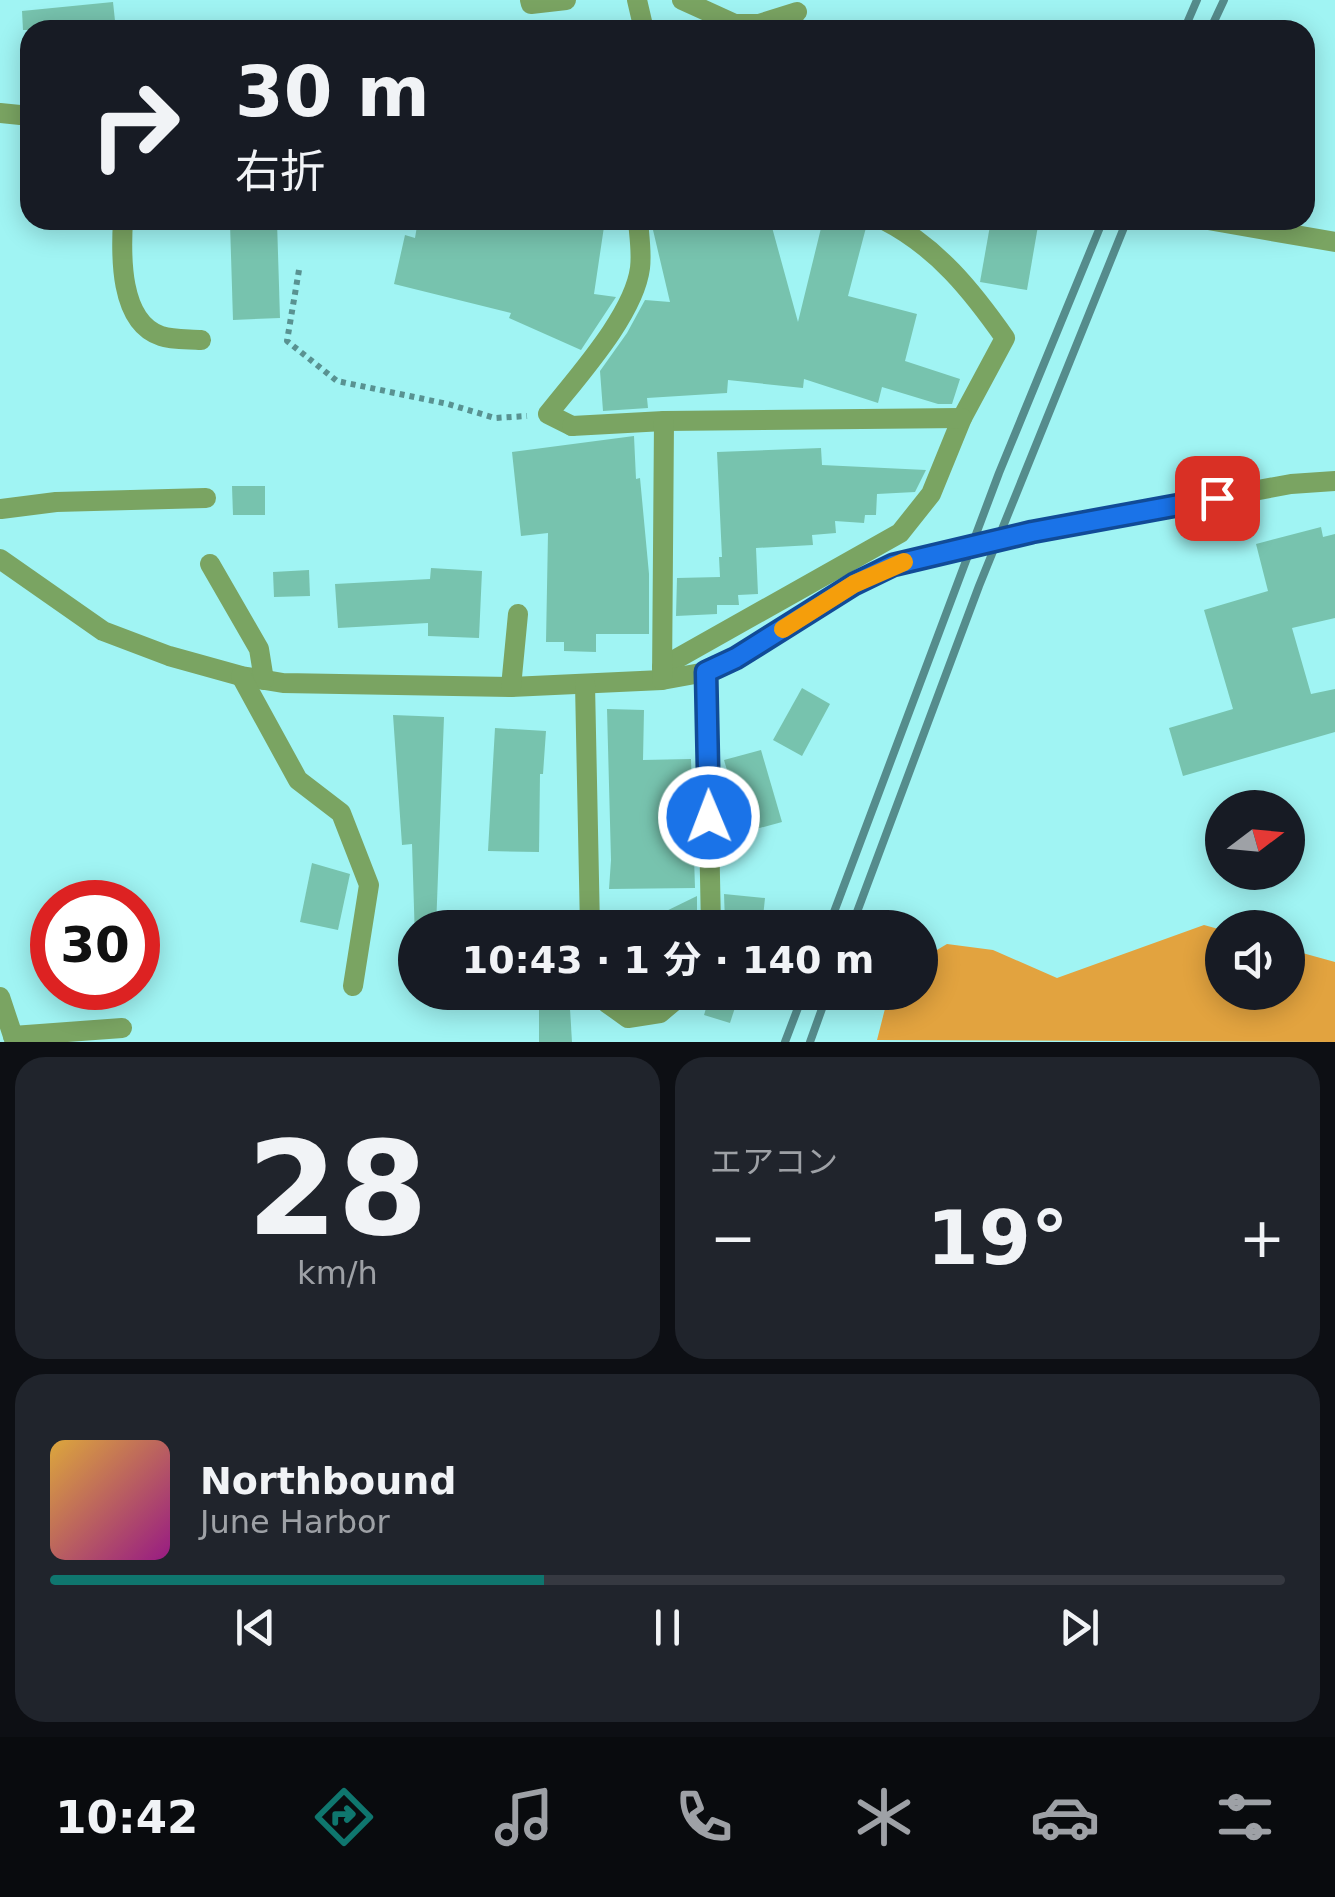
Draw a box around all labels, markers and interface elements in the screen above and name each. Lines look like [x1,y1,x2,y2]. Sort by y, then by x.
text: 30 m [235,51,430,133]
icon: right [70,60,200,190]
text: 右折 [235,145,325,198]
pin [1175,456,1260,541]
icon: arrive [1190,471,1245,526]
position arrow [657,765,761,869]
north arrow [1205,790,1305,890]
map controls [1205,790,1305,1010]
speed limit sign: 30 [30,880,160,1010]
button: sound [1205,910,1305,1010]
text: 10:43 · 1 分 · 140 m [462,938,874,982]
text: 28 [247,1113,428,1265]
text: エアコン [710,1143,838,1181]
text: 19° [927,1194,1068,1282]
text: − [710,1206,756,1270]
text: + [1239,1206,1285,1270]
text: km/h [297,1254,378,1292]
text: Northbound [200,1459,456,1503]
text: June Harbor [200,1503,390,1541]
icon: previous [228,1600,283,1655]
icon: pause [640,1600,695,1655]
icon: next [1052,1600,1107,1655]
icon: directions [309,1782,379,1852]
icon: music [489,1782,559,1852]
icon: phone [669,1782,739,1852]
icon: climate [849,1782,919,1852]
icon: car [1030,1782,1100,1852]
icon: filters [1210,1782,1280,1852]
text: 10:42 [55,1791,198,1844]

